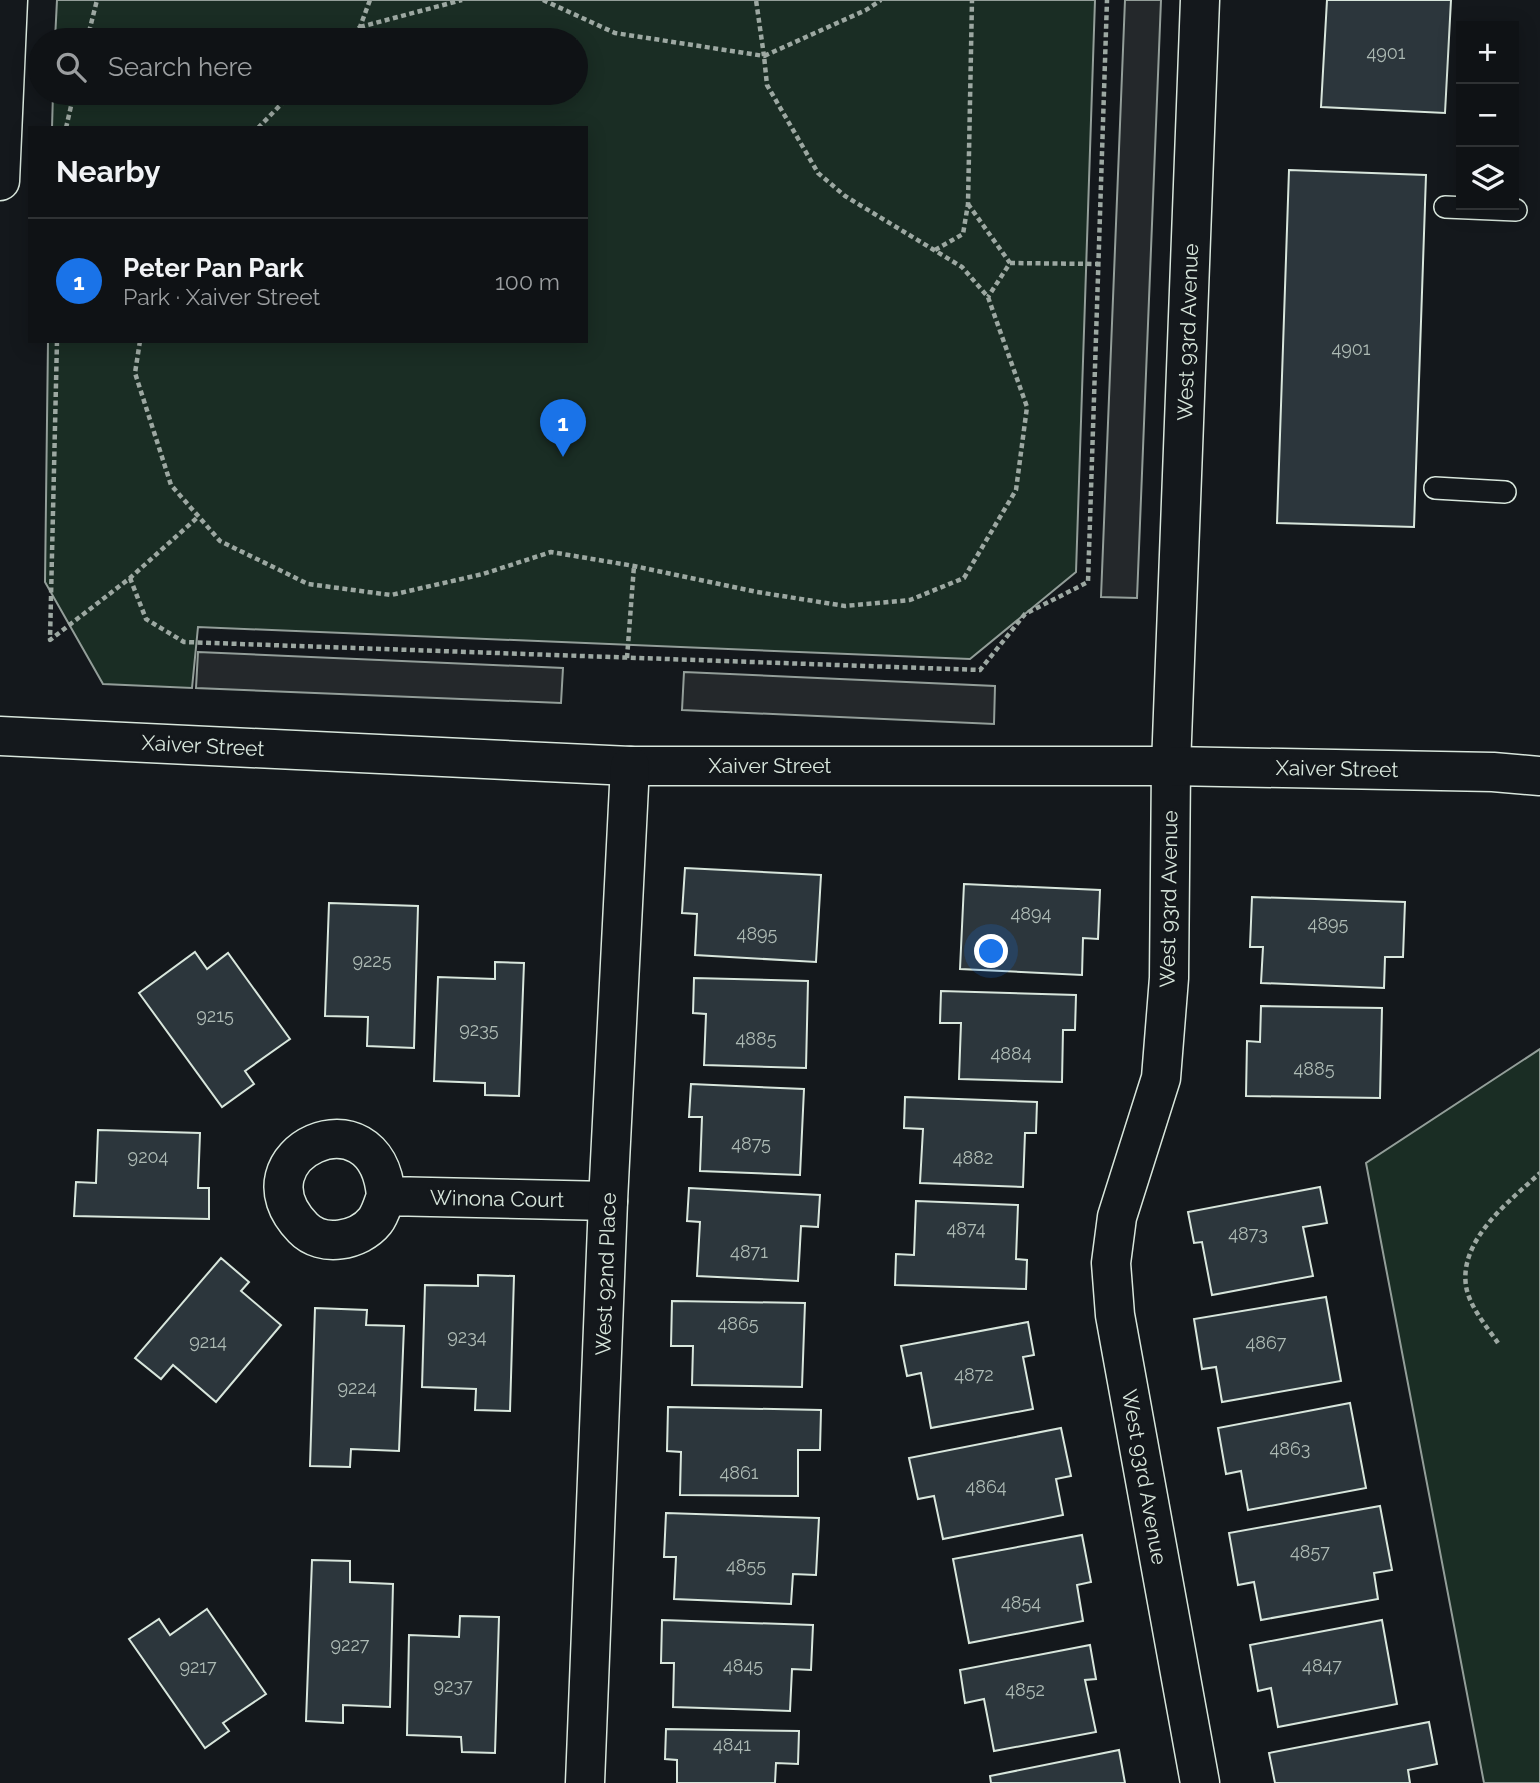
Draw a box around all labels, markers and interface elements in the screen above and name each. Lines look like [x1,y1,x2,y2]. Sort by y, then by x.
map controls [1456,21,1519,210]
button: + [1456,21,1519,84]
search box [28,28,588,105]
house number: 4901 [1366,42,1406,63]
icon: search [52,48,90,86]
text: Search here [108,52,252,82]
button: − [1456,84,1519,147]
button: layers [1456,147,1519,210]
text: Nearby [56,154,160,189]
street label: West 93rd Avenue [1172,243,1203,421]
text: Peter Pan Park [123,253,304,283]
text: 1 [73,268,85,295]
text: 100 m [495,268,560,295]
text: Park · Xaiver Street [123,283,320,310]
house number: 4901 [1331,338,1371,359]
pin: 1 [540,399,586,457]
street label: Xaiver Street [141,730,265,761]
street label: Xaiver Street [709,753,831,778]
street label: Xaiver Street [1275,755,1399,782]
street label: West 93rd Avenue [1154,810,1183,988]
house number: 4894 [1011,903,1052,924]
house number: 4895 [1308,913,1349,934]
house number: 4895 [737,923,778,944]
your location [974,934,1008,968]
house number: 9225 [352,950,392,971]
house number: 9215 [196,1005,234,1026]
house number: 9235 [459,1019,499,1040]
house number: 4885 [736,1028,777,1049]
house number: 4884 [990,1043,1032,1064]
house number: 4885 [1294,1058,1335,1079]
house number: 4875 [731,1133,771,1154]
house number: 9204 [128,1146,169,1167]
house number: 4882 [953,1147,993,1168]
street label: Winona Court [430,1185,564,1212]
street label: West 92nd Place [590,1192,621,1356]
house number: 4874 [946,1218,986,1239]
house number: 4873 [1228,1223,1268,1244]
house number: 4871 [730,1241,768,1262]
house number: 4865 [717,1313,759,1334]
house number: 9234 [447,1326,487,1347]
house number: 9214 [189,1331,227,1352]
house number: 4867 [1246,1332,1287,1353]
house number: 4872 [954,1364,994,1385]
house number: 9224 [337,1377,377,1398]
street label: West 93rd Avenue [1117,1387,1172,1566]
house number: 4863 [1270,1438,1310,1459]
house number: 4861 [719,1462,759,1483]
house number: 4864 [965,1476,1007,1497]
house number: 4857 [1290,1541,1330,1562]
house number: 4855 [726,1555,766,1576]
house number: 4854 [1001,1592,1041,1613]
house number: 9227 [331,1634,370,1655]
house number: 4845 [723,1655,763,1676]
house number: 4847 [1302,1655,1342,1676]
house number: 9217 [179,1656,217,1677]
house number: 9237 [433,1675,473,1696]
house number: 4852 [1005,1679,1045,1700]
house number: 4841 [713,1734,751,1755]

